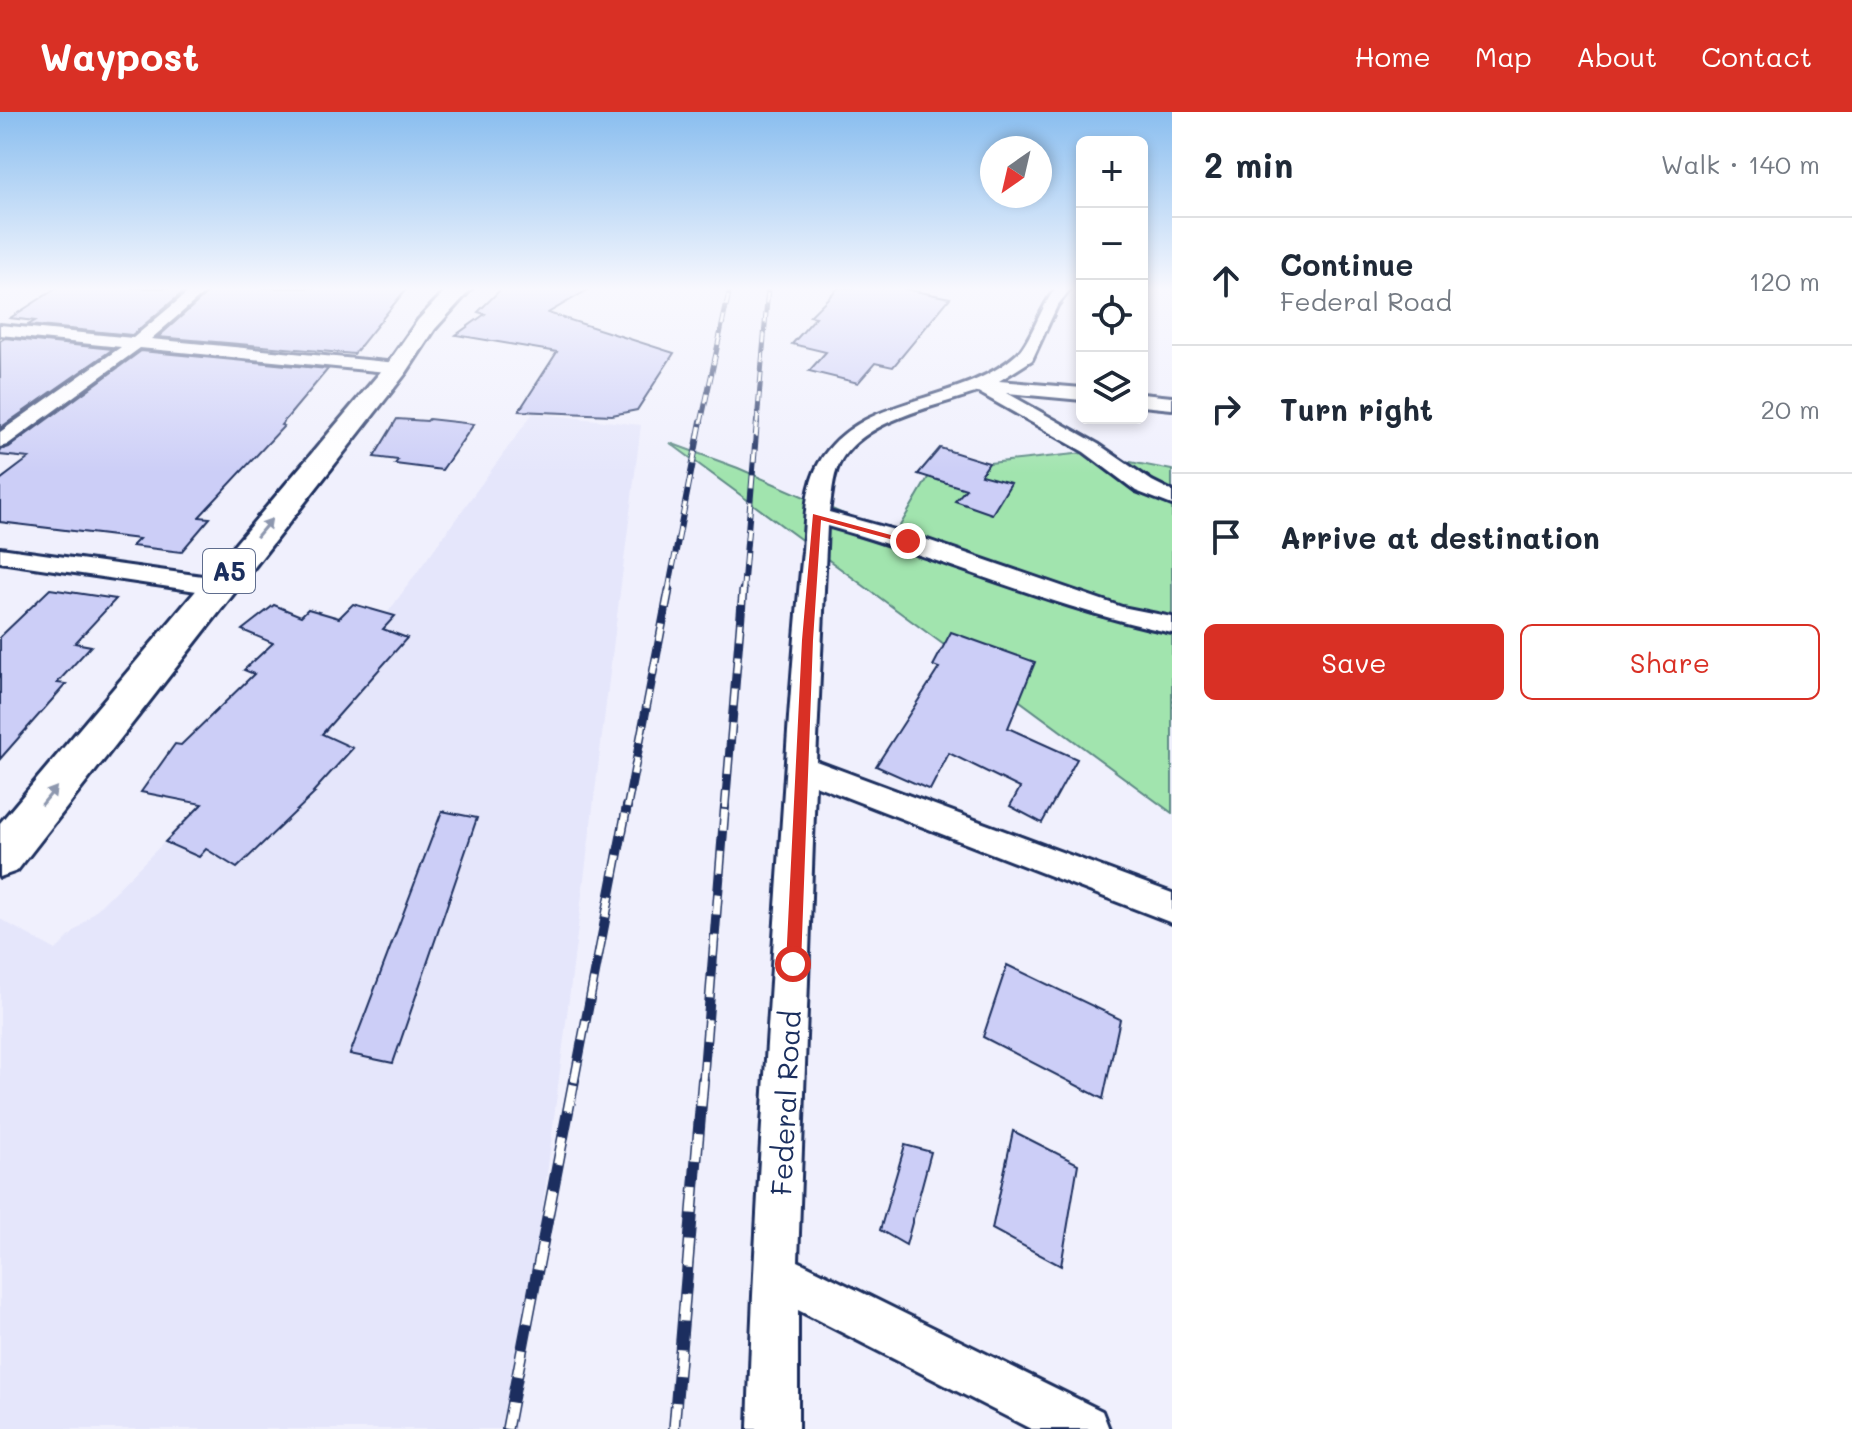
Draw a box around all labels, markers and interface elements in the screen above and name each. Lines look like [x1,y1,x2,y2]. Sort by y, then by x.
text: Waypost [40,31,199,81]
text: Home [1355,38,1431,74]
text: Map [1475,38,1532,74]
text: About [1576,38,1657,74]
text: Contact [1701,38,1812,74]
north arrow [980,136,1052,208]
map controls [1076,136,1148,424]
button: + [1076,136,1148,208]
text: 2 min [1204,142,1293,187]
text: Walk · 140 m [1661,147,1820,181]
button: − [1076,208,1148,280]
text: Continue [1280,244,1413,284]
icon: ahead [1204,259,1248,303]
text: 120 m [1749,264,1820,298]
button: locate [1076,280,1148,352]
text: Federal Road [1280,284,1452,318]
button: layers [1076,352,1148,424]
icon: right [1204,387,1248,431]
text: Turn right [1280,389,1433,429]
text: 20 m [1760,392,1820,426]
icon: arrive [1204,515,1248,559]
text: Arrive at destination [1280,517,1600,557]
one-way arrow [256,518,272,538]
route end [890,523,926,559]
road number: A5 [203,549,255,593]
button: Save [1204,624,1504,700]
button: Share [1520,624,1820,700]
one-way arrow [40,786,56,806]
route start [775,946,811,982]
street label: Federal Road [762,1010,808,1196]

